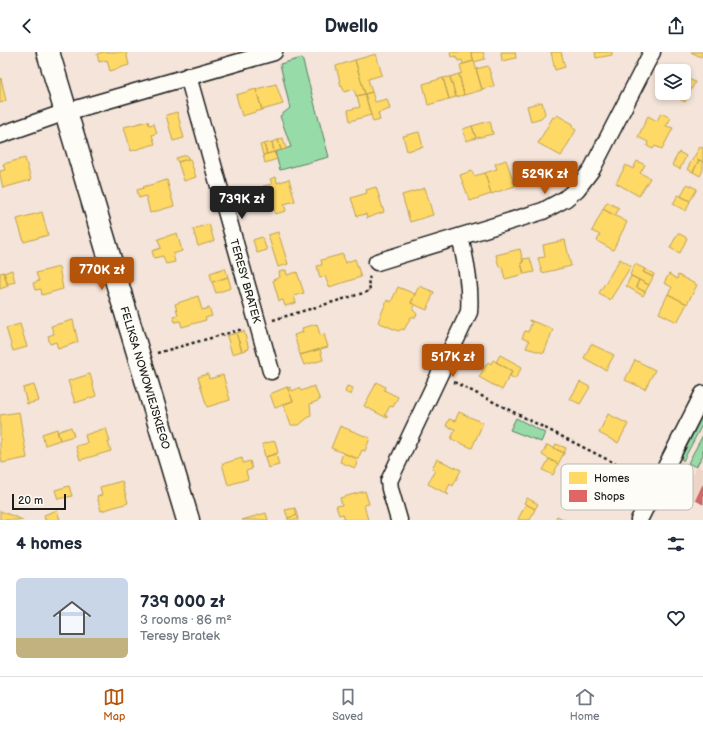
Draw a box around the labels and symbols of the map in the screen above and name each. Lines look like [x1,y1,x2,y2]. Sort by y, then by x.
pin: 529K zł [508,161,582,195]
pin: 739K zł [205,186,279,220]
street label: TERESY BRATEK [228,237,264,325]
pin: 770K zł [65,257,139,291]
street label: FELIKSA NOWOWIEJSKIEGO [118,305,173,451]
pin: 517K zł [416,344,490,378]
legend [561,464,693,510]
text: Homes [594,472,630,485]
text: Shops [594,490,625,503]
scale bar [12,492,66,511]

